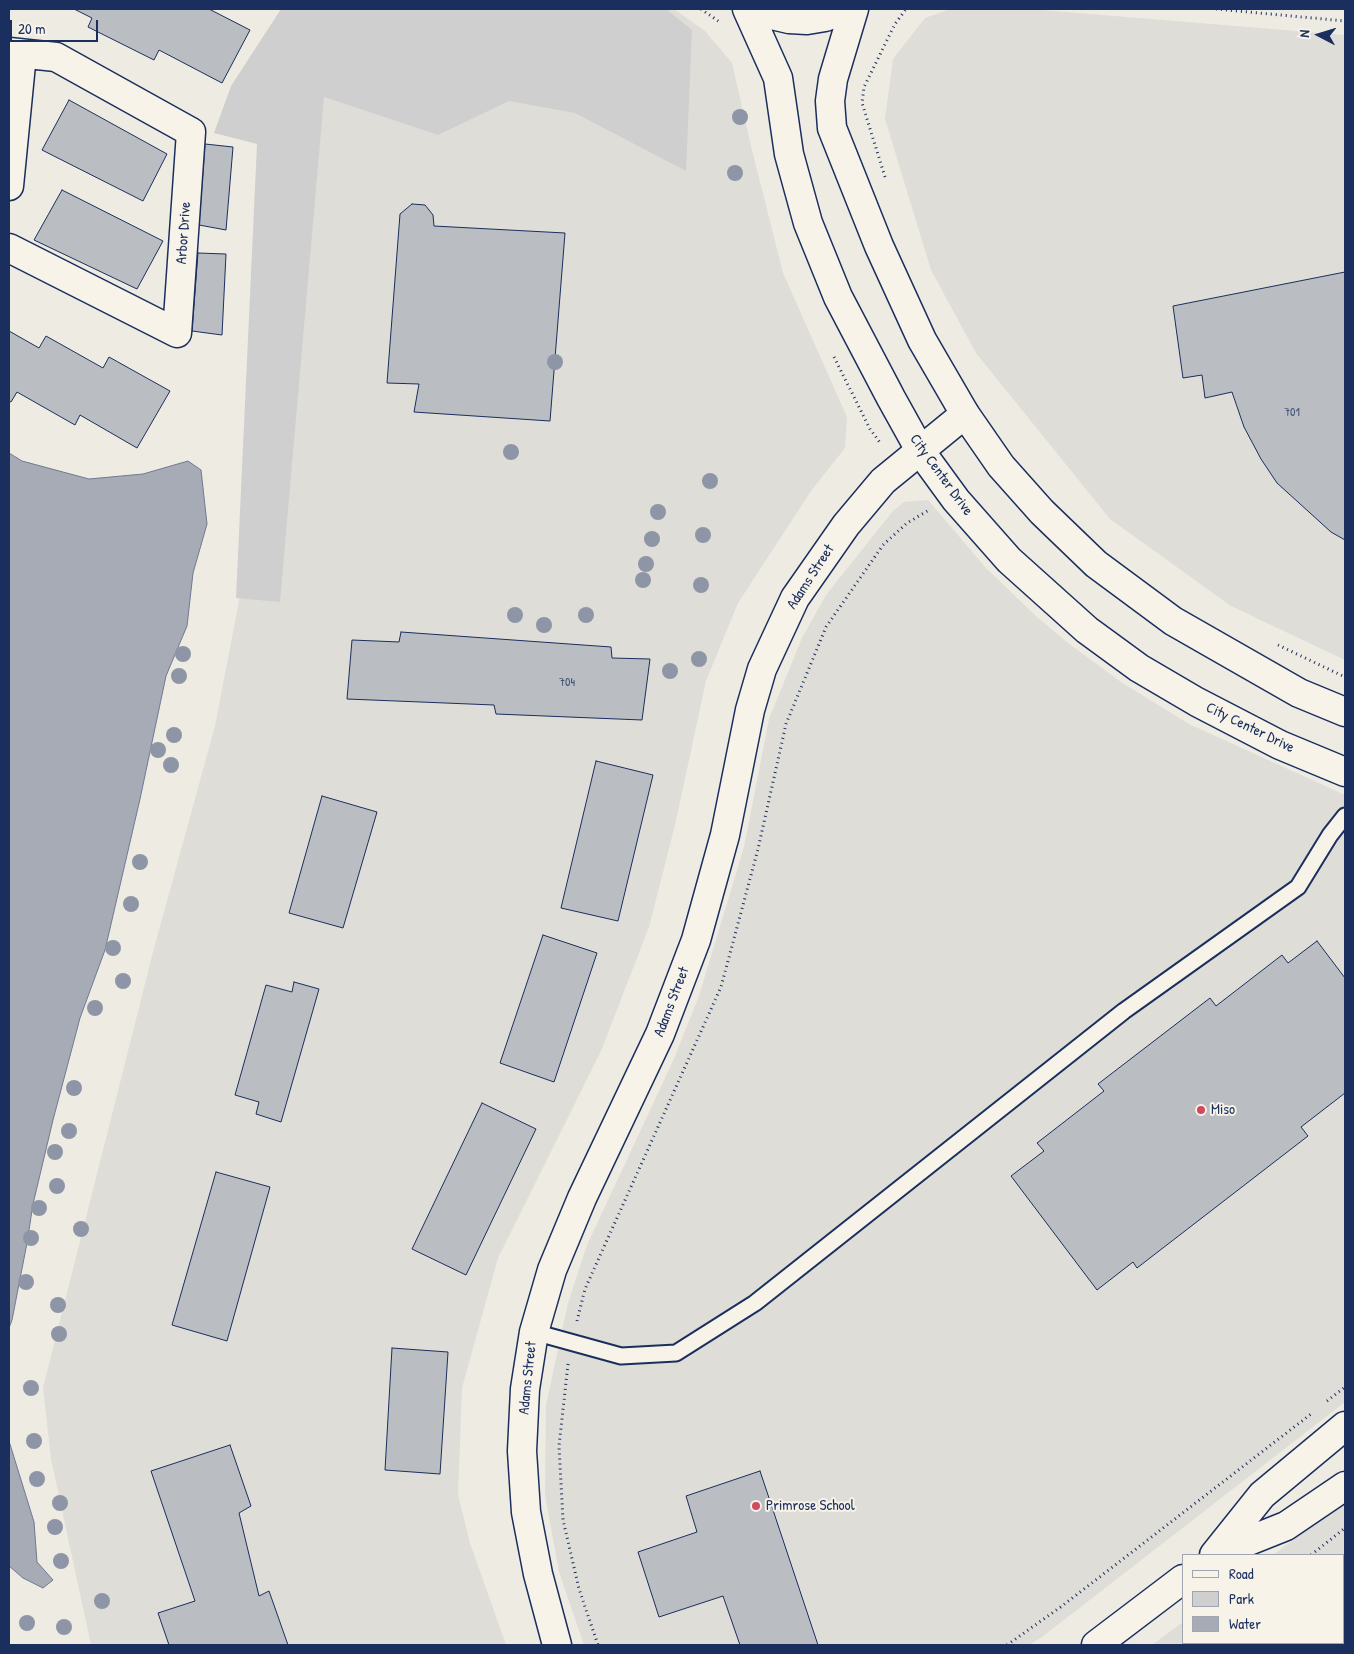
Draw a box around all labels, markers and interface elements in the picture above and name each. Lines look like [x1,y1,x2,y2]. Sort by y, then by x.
scale bar [12,10,100,42]
north arrow [1294,10,1344,60]
text: 20 m [18,18,45,39]
text: N [1294,29,1313,38]
street label: Arbor Drive [173,201,195,265]
house number: 701 [1284,406,1300,420]
street label: City Center Drive [905,431,977,519]
street label: Adams Street [783,541,839,613]
house number: 704 [559,676,575,690]
street label: City Center Drive [1203,699,1297,757]
street label: Adams Street [650,965,694,1039]
place label: Miso [1211,1101,1235,1119]
marker: Miso [1195,1104,1207,1116]
street label: Adams Street [515,1341,541,1415]
place label: Primrose School [766,1497,855,1515]
marker: Primrose School [750,1500,762,1512]
legend [1182,1554,1344,1644]
text: Road [1229,1563,1254,1584]
text: Park [1229,1588,1254,1609]
text: Water [1229,1613,1261,1634]

